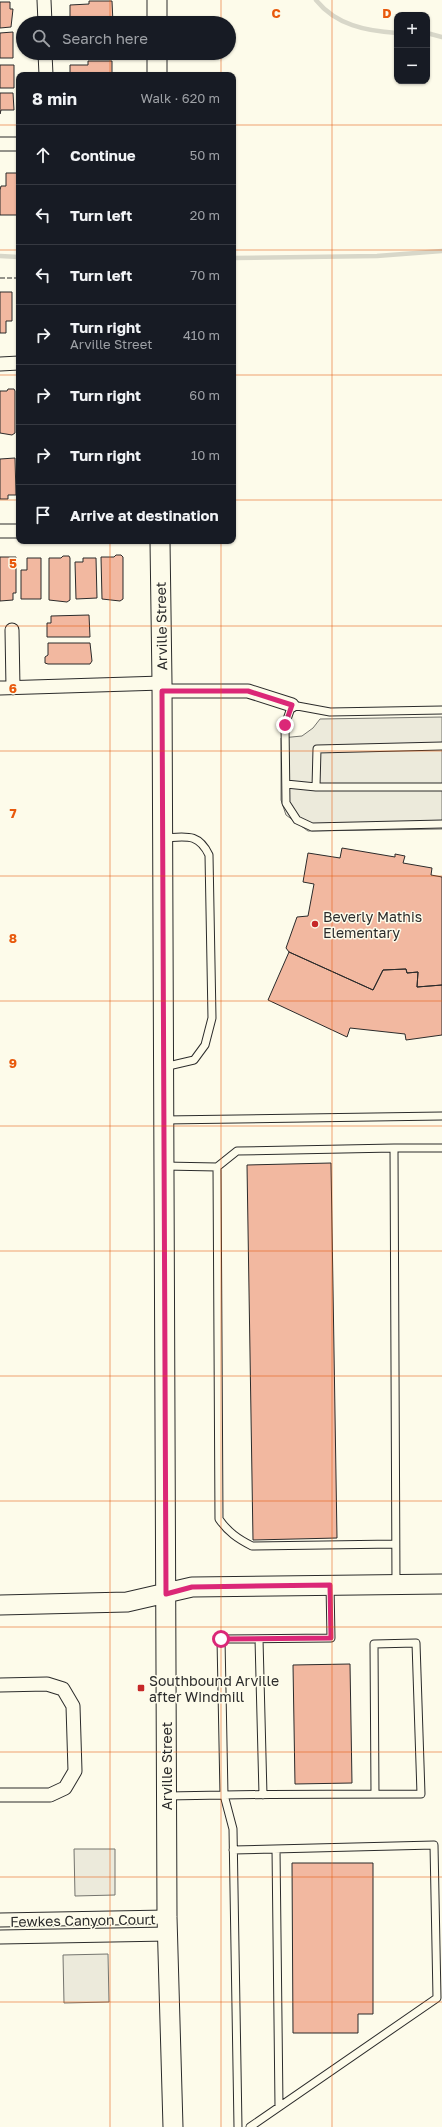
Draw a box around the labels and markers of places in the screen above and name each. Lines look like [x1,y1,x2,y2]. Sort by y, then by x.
place label: Beverly Mathis Elementary [323,908,422,941]
marker: Beverly Mathis Elementary [310,919,320,929]
place label: Southbound Arville after Windmill [149,1672,279,1705]
marker: Southbound Arville after Windmill [136,1683,146,1693]

